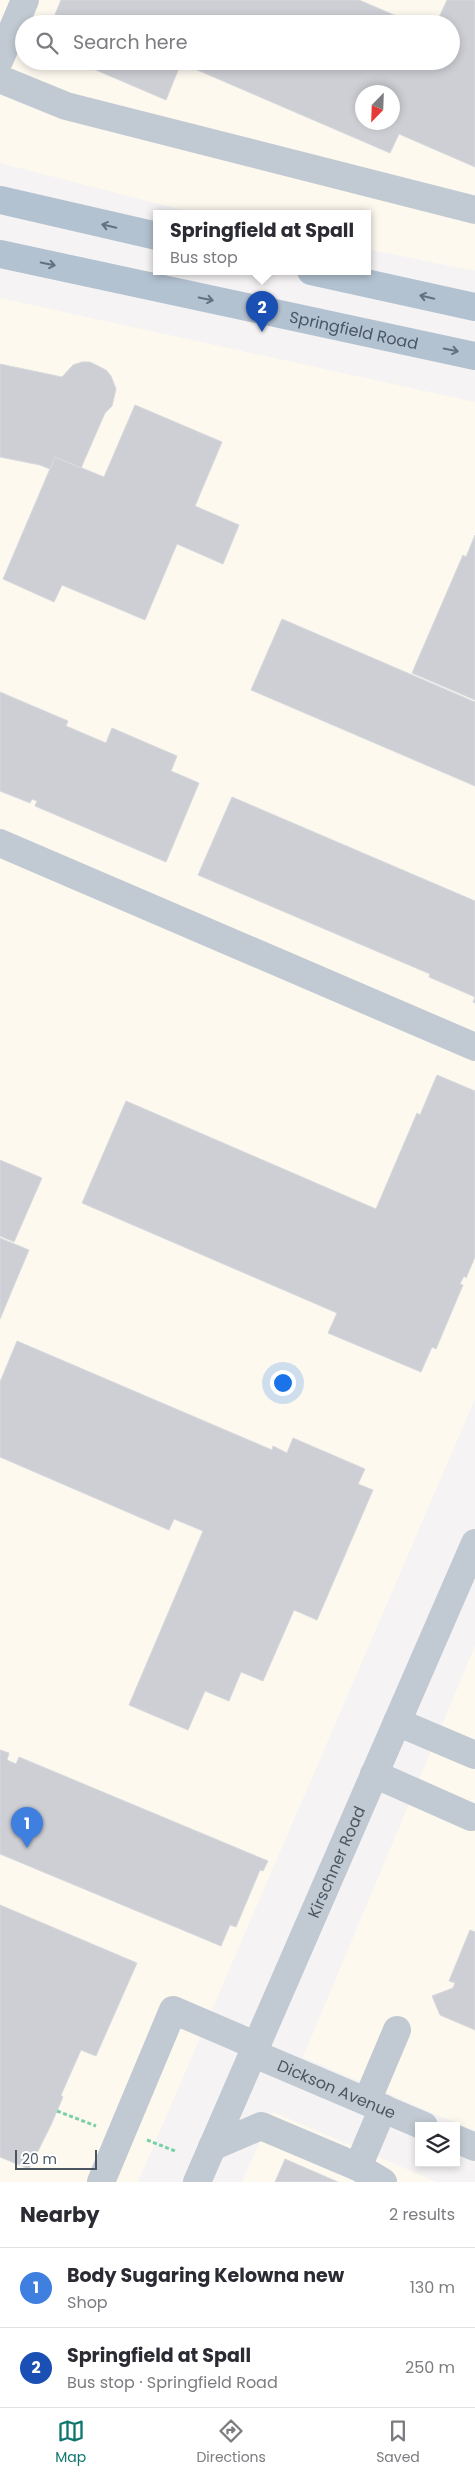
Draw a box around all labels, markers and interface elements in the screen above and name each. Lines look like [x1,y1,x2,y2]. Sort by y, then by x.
search box [15,15,460,70]
icon: search [33,29,61,57]
text: Search here [73,29,187,56]
north arrow [355,85,400,130]
popup [153,210,371,275]
text: Springfield at Spall [170,217,354,244]
one-way arrow [102,221,118,230]
text: Bus stop [170,246,238,269]
one-way arrow [39,260,55,269]
pin: 2 [246,291,278,332]
one-way arrow [420,292,436,301]
one-way arrow [198,294,214,304]
street label: Springfield Road [287,305,420,355]
one-way arrow [443,346,459,356]
your location [270,1370,296,1396]
street label: Kirschner Road [302,1803,371,1922]
pin: 1 [11,1807,43,1848]
street label: Dickson Avenue [274,2054,399,2125]
map controls [415,2122,460,2167]
button: layers [415,2122,460,2167]
scale bar [15,2147,98,2170]
text: 20 m [22,2149,57,2169]
text: Nearby [20,2200,100,2229]
text: 2 results [389,2203,455,2226]
text: Body Sugaring Kelowna new [67,2262,344,2289]
text: 1 [33,2276,39,2299]
text: 130 m [410,2276,455,2299]
text: Shop [67,2291,108,2314]
text: Springfield at Spall [67,2342,251,2369]
text: 2 [31,2356,41,2379]
text: 250 m [405,2356,455,2379]
text: Bus stop · Springfield Road [67,2371,278,2394]
tab: Map [55,2417,86,2468]
tab: Directions [196,2417,266,2468]
tab: Saved [376,2417,420,2468]

